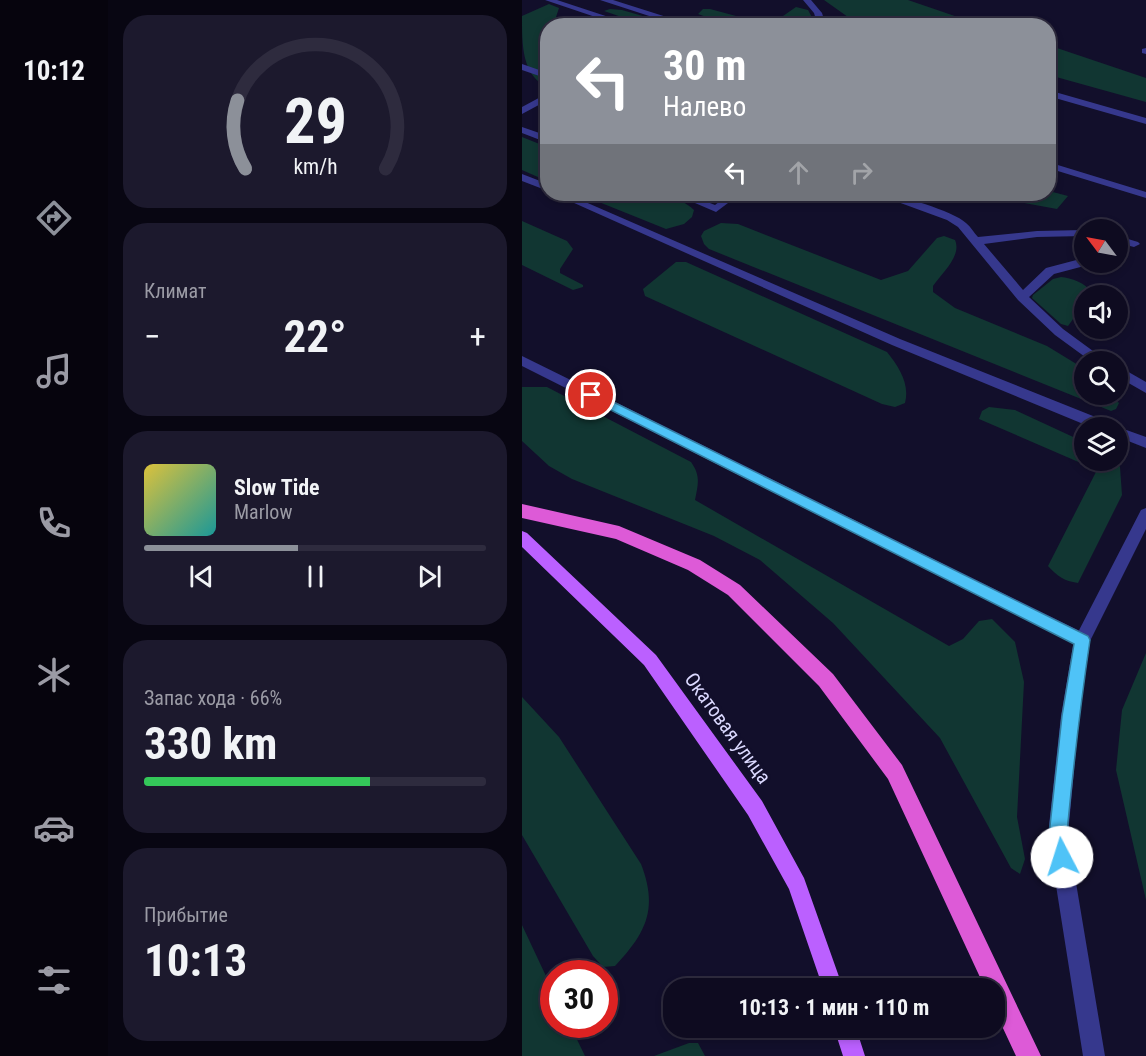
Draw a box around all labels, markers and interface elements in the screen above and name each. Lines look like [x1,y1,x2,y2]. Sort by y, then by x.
text: 30 m [663,41,746,90]
icon: left [564,42,642,120]
text: 10:12 [23,55,85,87]
text: 29 [283,85,347,158]
text: Налево [663,91,746,123]
text: km/h [293,154,337,179]
icon: left [719,156,752,189]
icon: ahead [782,156,815,189]
icon: right [845,156,878,189]
icon: directions [33,197,75,239]
north arrow [1074,219,1128,273]
map controls [1074,219,1128,471]
text: Климат [144,279,206,303]
button: sound [1074,285,1128,339]
text: 22° [284,310,347,363]
text: − [144,317,161,356]
text: + [470,317,486,356]
icon: music [33,350,75,392]
button: search [1074,351,1128,405]
pin [565,369,616,420]
icon: arrive [574,378,607,411]
button: layers [1074,417,1128,471]
text: Slow Tide [234,475,320,500]
text: Marlow [234,500,292,524]
icon: phone [33,502,75,544]
icon: previous [185,560,218,593]
icon: pause [299,560,332,593]
icon: next [413,560,446,593]
icon: climate [33,654,75,696]
street label: Окатовая улица [680,668,776,788]
text: Запас хода · 66% [144,686,282,710]
text: 330 km [144,717,277,770]
icon: car [33,807,75,849]
position arrow [1030,825,1094,889]
text: Прибытие [144,903,228,927]
text: 10:13 [144,934,247,987]
icon: filters [33,959,75,1001]
speed limit sign: 30 [540,960,618,1038]
text: 10:13 · 1 мин · 110 m [739,995,929,1020]

